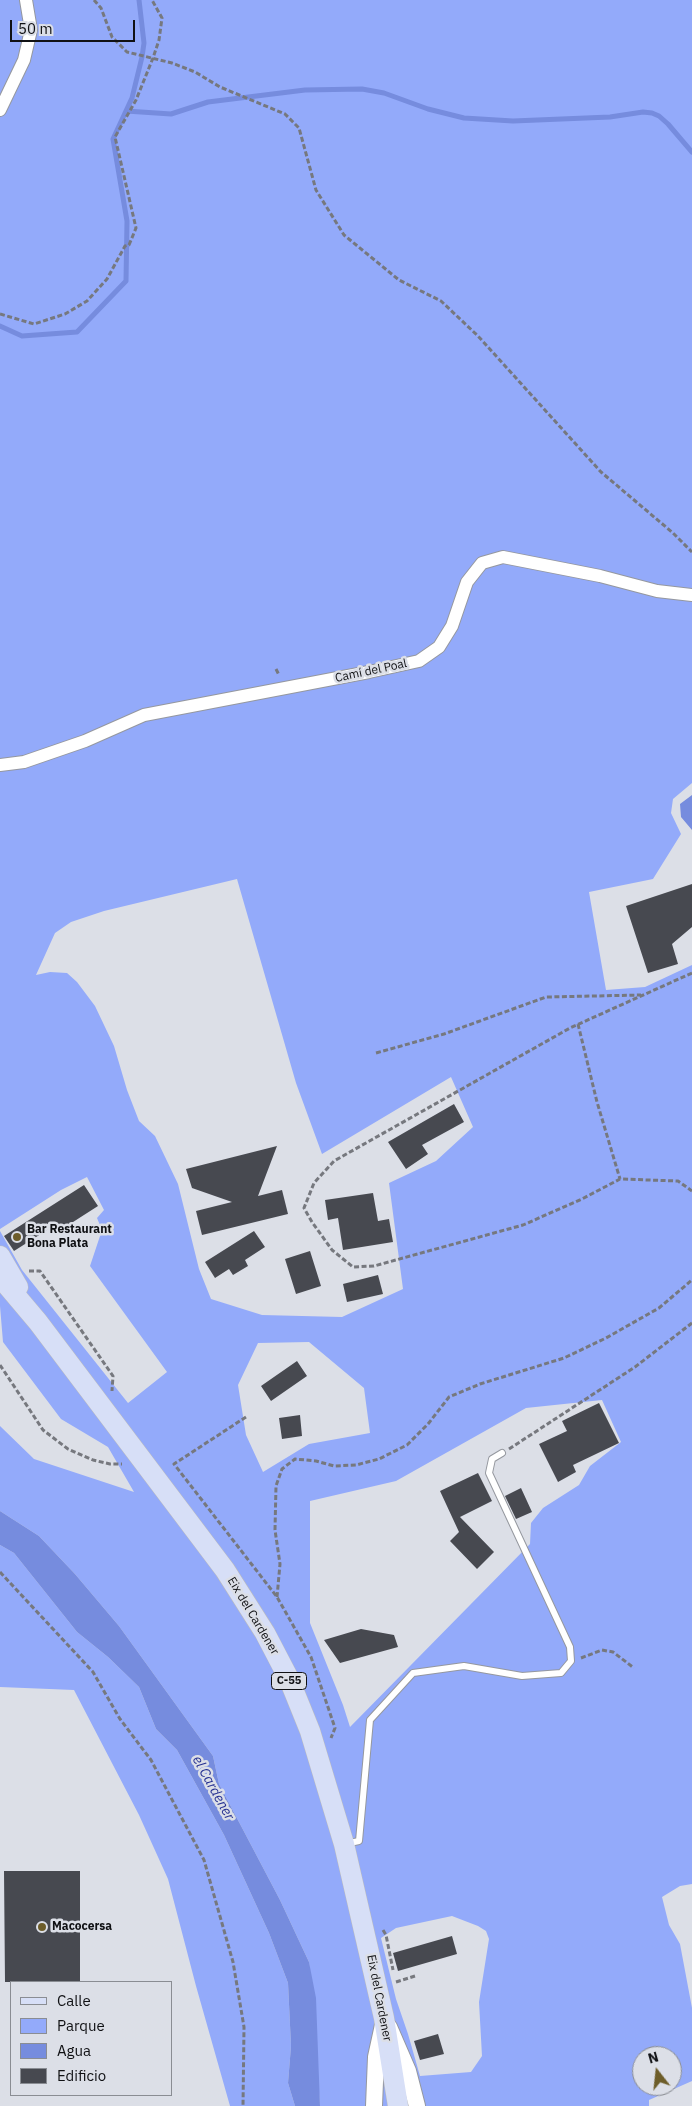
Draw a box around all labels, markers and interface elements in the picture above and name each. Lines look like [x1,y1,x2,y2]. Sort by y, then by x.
scale bar [12,10,138,42]
text: 50 m [18,19,53,38]
street label: Camí del Poal [334,656,408,686]
place label: Bar Restaurant Bona Plata [27,1223,112,1251]
marker: Bar Restaurant Bona Plata [11,1231,23,1243]
street label: Eix del Cardener [224,1575,282,1657]
road number: C-55 [272,1672,306,1690]
water label: el Cardener [188,1753,238,1823]
place label: Macocersa [52,1920,112,1934]
marker: Macocersa [36,1921,48,1933]
street label: Eix del Cardener [364,1953,394,2043]
legend [10,1981,172,2096]
text: Calle [57,1991,91,2010]
text: Parque [57,2016,105,2035]
text: Agua [57,2041,91,2060]
north arrow [632,2046,682,2096]
text: N [646,2047,660,2068]
text: Edificio [57,2066,106,2085]

